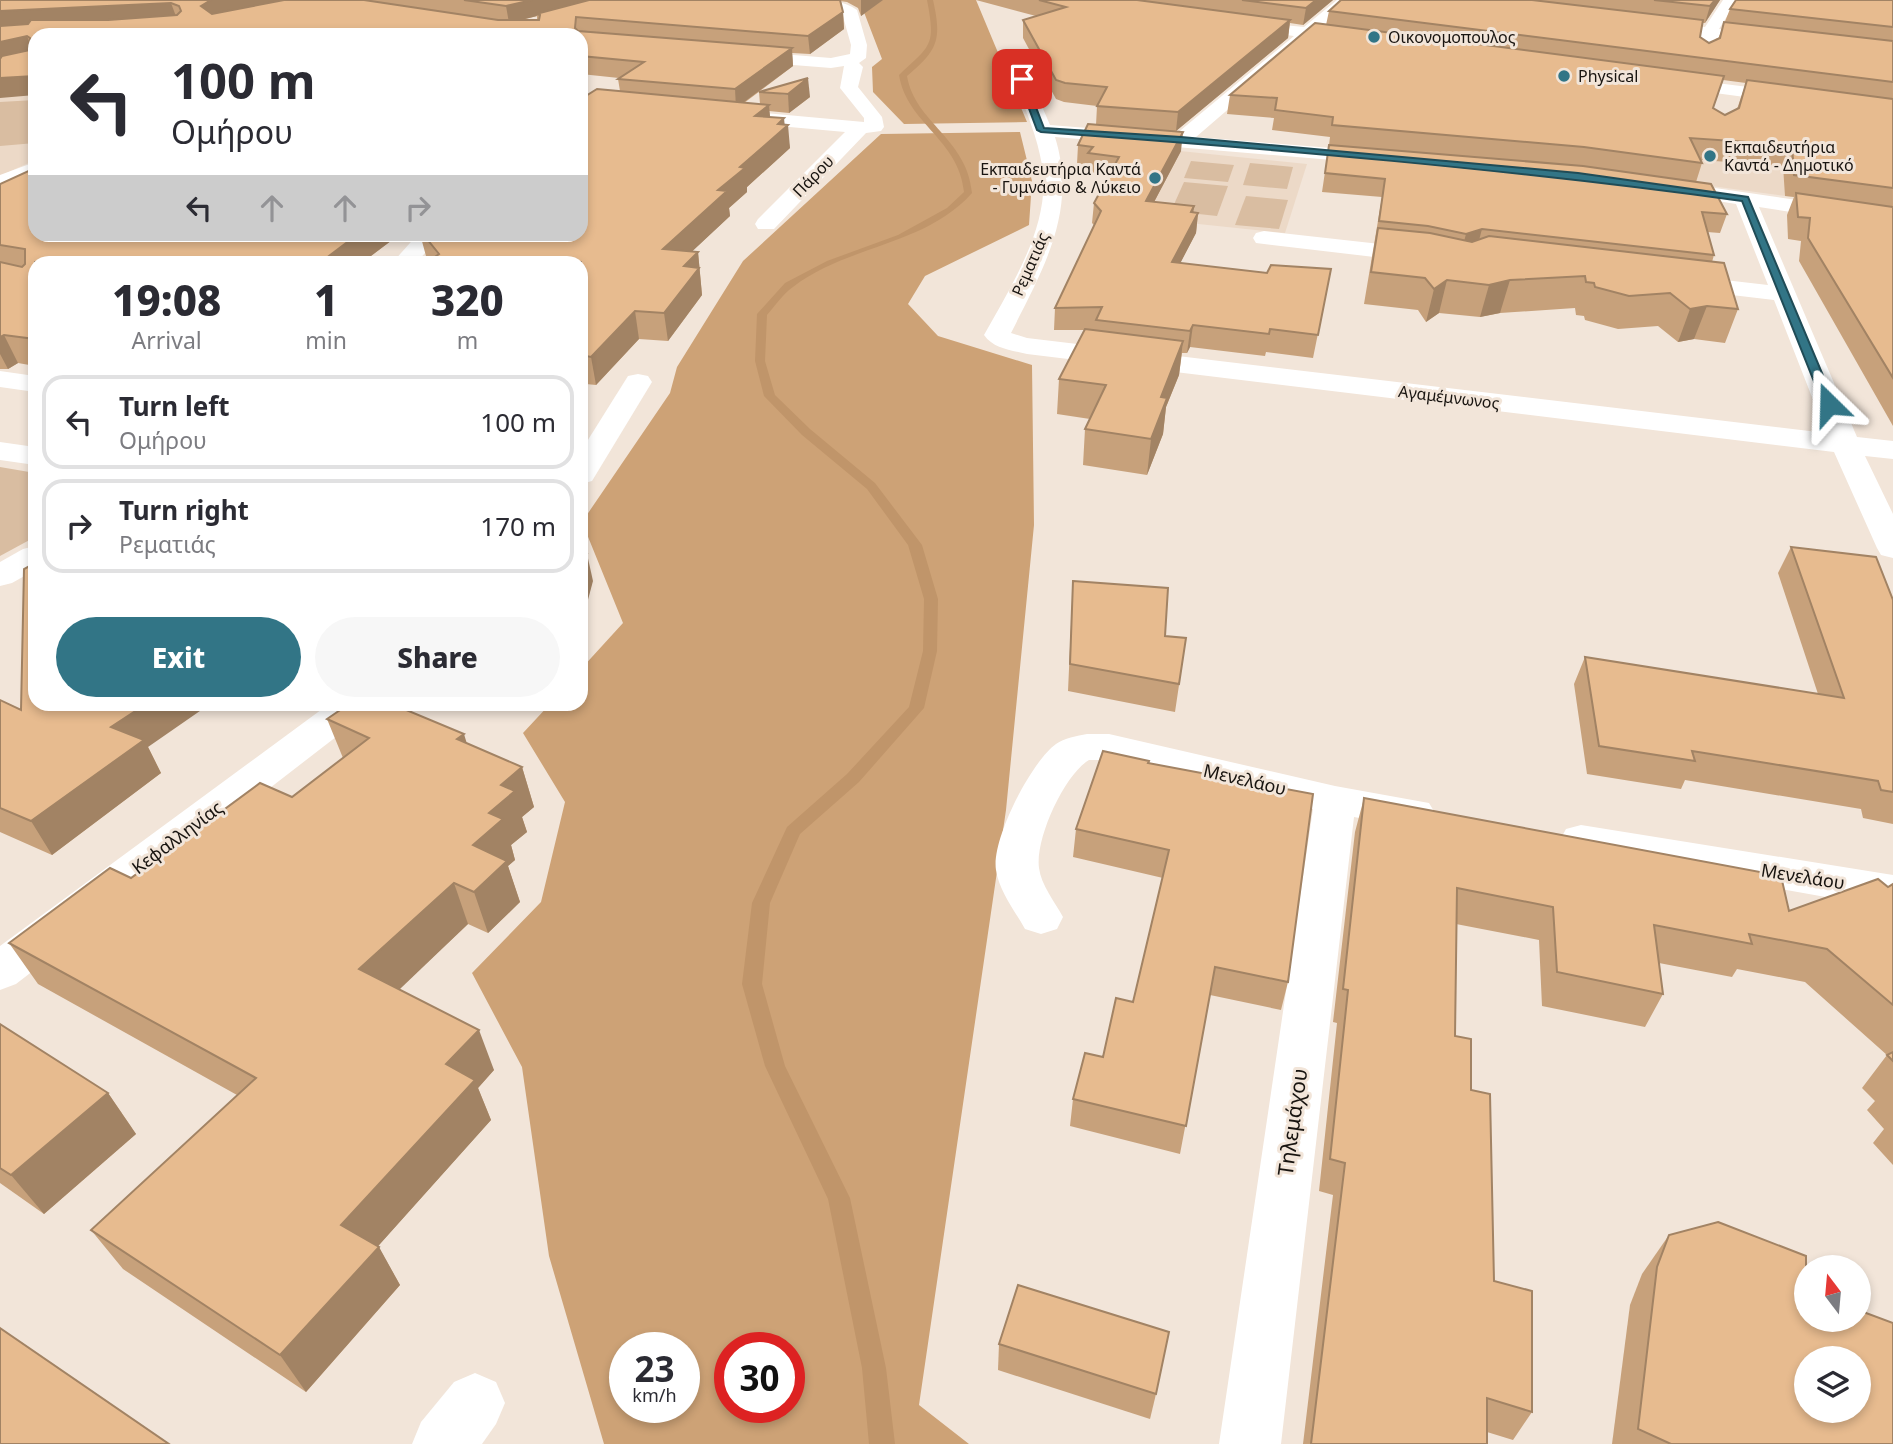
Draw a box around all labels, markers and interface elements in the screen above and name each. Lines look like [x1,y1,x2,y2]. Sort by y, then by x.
place label: Οικονομοπουλος [1388,26,1516,48]
marker: Οικονομοπουλος [1366,29,1382,45]
text: 100 m [171,47,316,113]
pin [992,49,1052,109]
icon: left [56,56,147,147]
icon: arrive [1003,60,1041,98]
place label: Physical [1578,65,1638,87]
marker: Physical [1556,68,1572,84]
text: Ομήρου [171,110,293,153]
place label: Εκπαιδευτήρια Καντά - Δημοτικό [1724,136,1854,176]
marker: Εκπαιδευτήρια Καντά - Δημοτικό [1702,148,1718,164]
street label: Πάρου [788,150,838,202]
place label: Εκπαιδευτήρια Καντά - Γυμνάσιο & Λύκειο [980,158,1141,198]
marker: Εκπαιδευτήρια Καντά - Γυμνάσιο & Λύκειο [1147,170,1163,186]
icon: left [180,189,218,227]
icon: ahead [253,189,291,227]
icon: ahead [326,189,364,227]
icon: right [399,189,437,227]
street label: Ρεματιάς [1006,229,1054,299]
text: 19:08 [112,271,221,328]
text: 1 [314,271,338,328]
text: 320 [431,271,504,328]
text: Arrival [132,324,202,356]
text: min [305,324,347,356]
text: m [457,324,478,356]
position arrow [1792,367,1866,441]
street label: Αγαμέμνωνος [1397,380,1501,414]
text: Turn left [119,388,230,424]
icon: left [60,403,98,441]
text: 100 m [480,404,556,440]
text: Ομήρου [119,424,207,456]
text: Turn right [119,492,249,528]
icon: right [60,507,98,545]
text: 170 m [480,508,556,544]
text: Ρεματιάς [119,528,216,560]
button: Exit [56,617,301,697]
button: Share [315,617,560,697]
street label: Μενελάου [1201,758,1289,800]
street label: Κεφαλληνίας [127,795,228,879]
street label: Μενελάου [1759,858,1847,894]
street label: Τηλεμάχου [1271,1067,1313,1177]
north arrow [1794,1255,1871,1332]
map controls [1794,1255,1871,1423]
speed limit sign: 30 [714,1332,805,1423]
text: 23 [634,1345,675,1392]
button: layers [1794,1346,1871,1423]
text: km/h [632,1383,677,1407]

